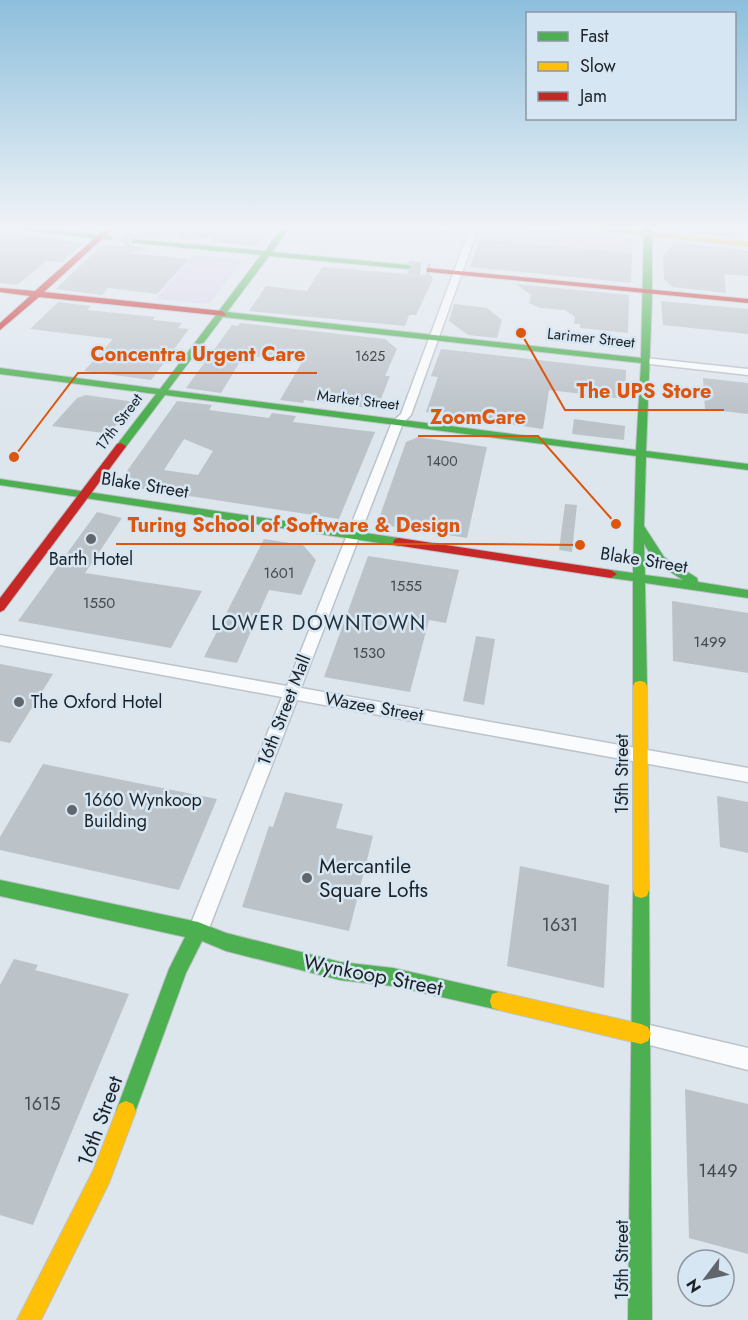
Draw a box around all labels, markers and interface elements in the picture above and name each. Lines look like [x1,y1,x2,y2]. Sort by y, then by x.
legend [526,12,736,120]
text: Fast [580,23,609,49]
text: Slow [580,53,617,79]
text: Jam [578,83,607,109]
street label: Larimer Street [546,322,636,354]
callout: Concentra Urgent Care [78,335,317,373]
text: Concentra Urgent Care [90,340,306,369]
house number: 1625 [355,346,385,366]
callout: The UPS Store [565,372,724,410]
text: The UPS Store [576,377,712,406]
street label: Market Street [316,384,401,416]
street label: 17th Street [90,389,148,455]
callout: ZoomCare [418,398,538,436]
text: ZoomCare [430,403,526,432]
house number: 1400 [426,451,458,471]
street label: Blake Street [99,465,191,505]
callout: Turing School of Software & Design [116,506,472,544]
text: Turing School of Software & Design [128,511,460,540]
marker: Barth Hotel [84,532,98,546]
street label: Blake Street [598,540,690,580]
place label: Barth Hotel [49,546,133,572]
house number: 1601 [263,562,295,584]
house number: 1555 [390,575,422,597]
house number: 1550 [83,592,115,614]
district label: LOWER DOWNTOWN [211,609,427,638]
house number: 1499 [694,631,726,653]
house number: 1530 [353,642,385,664]
street label: 16th Street Mall [251,650,317,770]
street label: Wazee Street [323,686,426,729]
place label: The Oxford Hotel [31,689,163,715]
marker: The Oxford Hotel [12,695,26,709]
street label: 15th Street [609,733,635,814]
place label: 1660 Wynkoop Building [84,787,202,834]
marker: 1660 Wynkoop Building [65,803,79,817]
place label: Mercantile Square Lofts [319,851,428,905]
marker: Mercantile Square Lofts [300,871,314,885]
house number: 1631 [542,912,578,938]
street label: Wynkoop Street [301,947,445,1003]
street label: 16th Street [70,1072,130,1170]
house number: 1615 [24,1091,60,1117]
house number: 1449 [698,1158,738,1184]
street label: 15th Street [609,1219,635,1300]
north arrow [676,1248,736,1308]
text: N [681,1274,707,1297]

